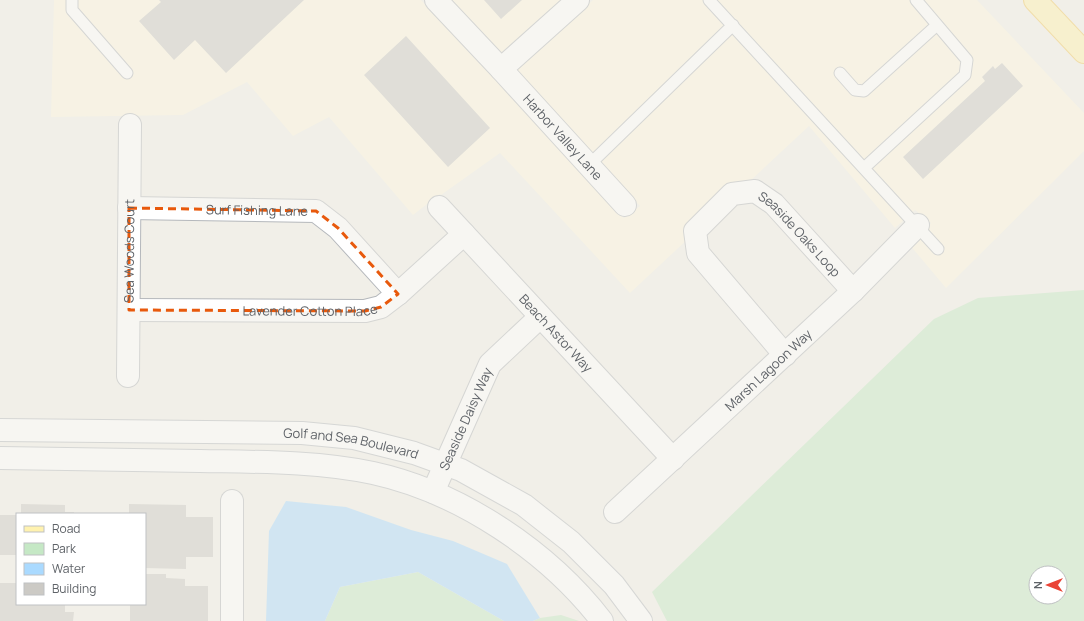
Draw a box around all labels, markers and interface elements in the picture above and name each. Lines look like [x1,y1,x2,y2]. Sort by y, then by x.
street label: Harbor Valley Lane [519,90,607,184]
street label: Seaside Oaks Loop [755,187,845,281]
street label: Sea Woods Court [120,199,138,303]
street label: Surf Fishing Lane [206,200,309,220]
street label: Beach Astor Way [515,290,597,376]
street label: Lavender Cotton Place [242,299,380,320]
street label: Marsh Lagoon Way [721,325,816,415]
street label: Seaside Daisy Way [435,364,496,473]
street label: Golf and Sea Boulevard [283,424,421,463]
legend [16,513,146,605]
text: Road [52,520,80,537]
text: Park [52,540,77,557]
text: Water [52,560,86,577]
north arrow [1028,565,1068,605]
text: Building [52,580,96,597]
text: N [1030,581,1045,589]

